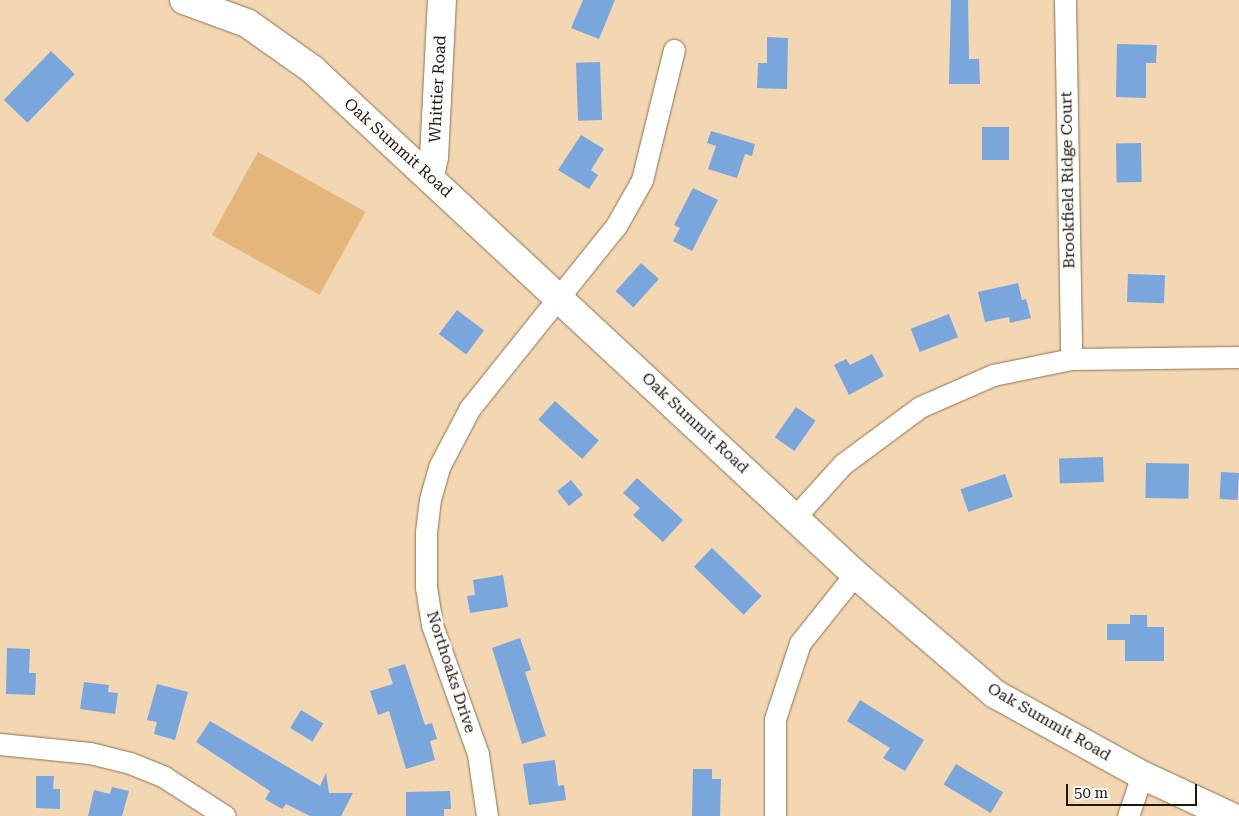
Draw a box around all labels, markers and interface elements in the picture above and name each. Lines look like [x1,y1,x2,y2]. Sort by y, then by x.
street label: Whittier Road [426,35,450,143]
street label: Brookfield Ridge Court [1057,91,1079,269]
street label: Oak Summit Road [340,94,456,202]
street label: Oak Summit Road [638,369,752,477]
street label: Northoaks Drive [422,608,480,736]
street label: Oak Summit Road [984,679,1114,765]
scale bar [1069,774,1200,806]
text: 50 m [1074,784,1108,802]

